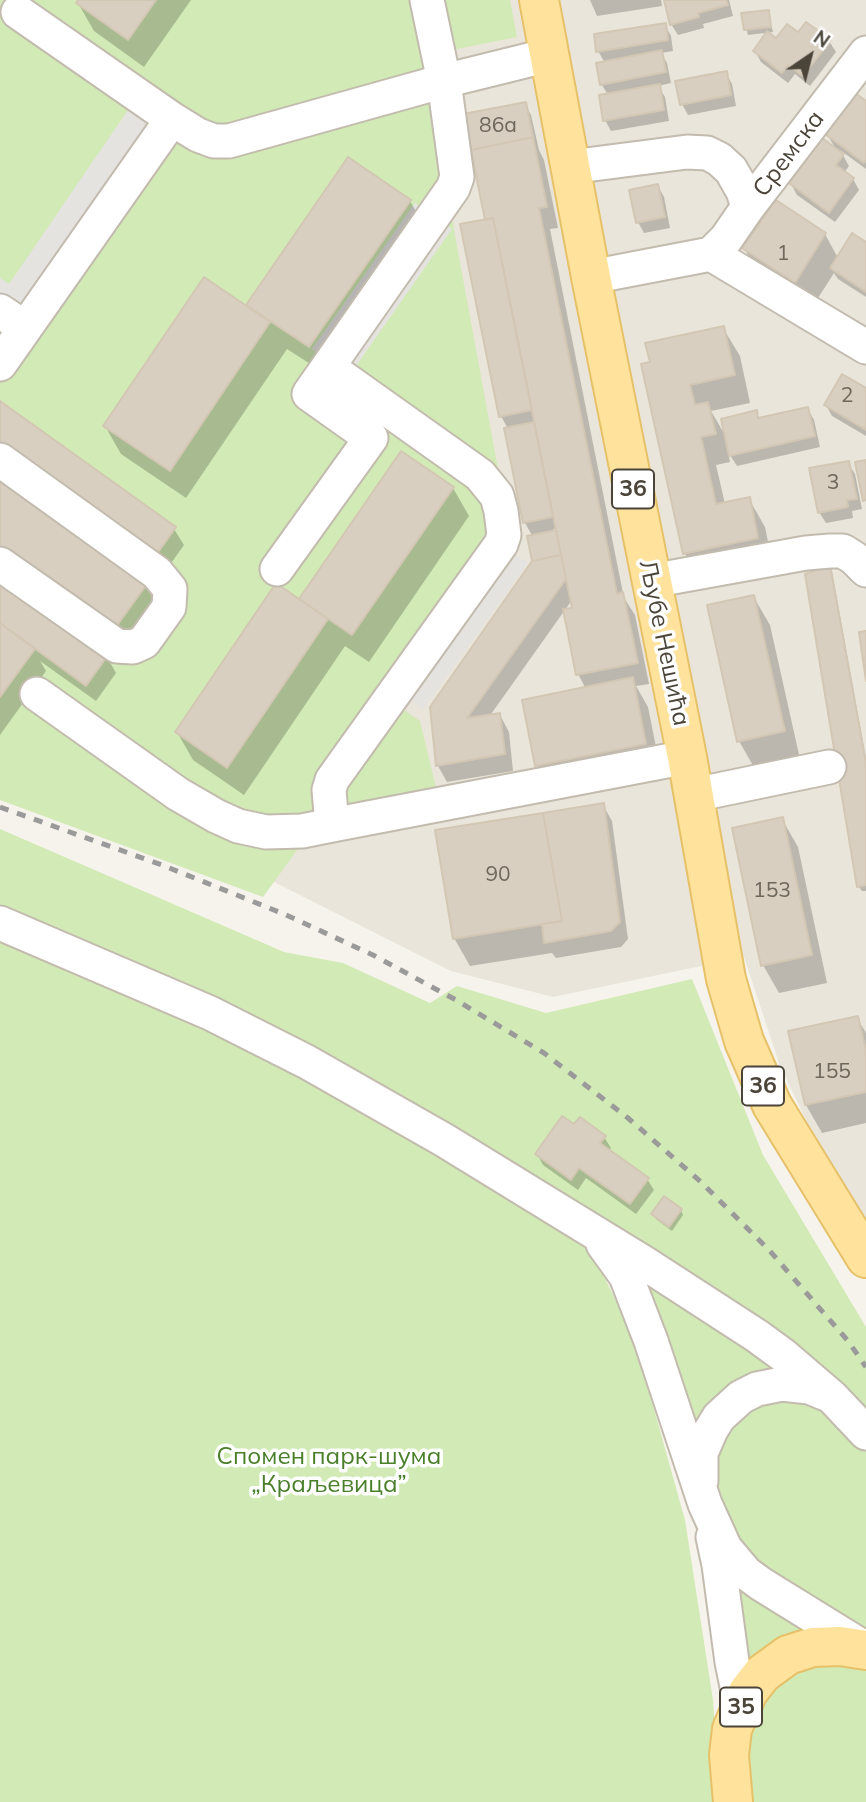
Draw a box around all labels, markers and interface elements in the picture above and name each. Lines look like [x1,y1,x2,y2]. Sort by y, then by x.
north arrow [775,21,845,91]
text: N [809,25,835,53]
street label: Сремска [747,105,831,203]
house number: 86a [479,113,517,139]
house number: 1 [777,241,789,267]
house number: 2 [841,383,853,409]
road number: 36 [612,470,654,509]
house number: 3 [827,470,839,496]
street label: Љубе Нешића [632,557,696,729]
house number: 90 [485,862,511,888]
house number: 153 [753,878,791,904]
house number: 155 [813,1059,851,1085]
road number: 36 [742,1066,784,1106]
park label: Спомен парк-шума „Краљевица” [217,1443,441,1499]
road number: 35 [720,1688,762,1726]

